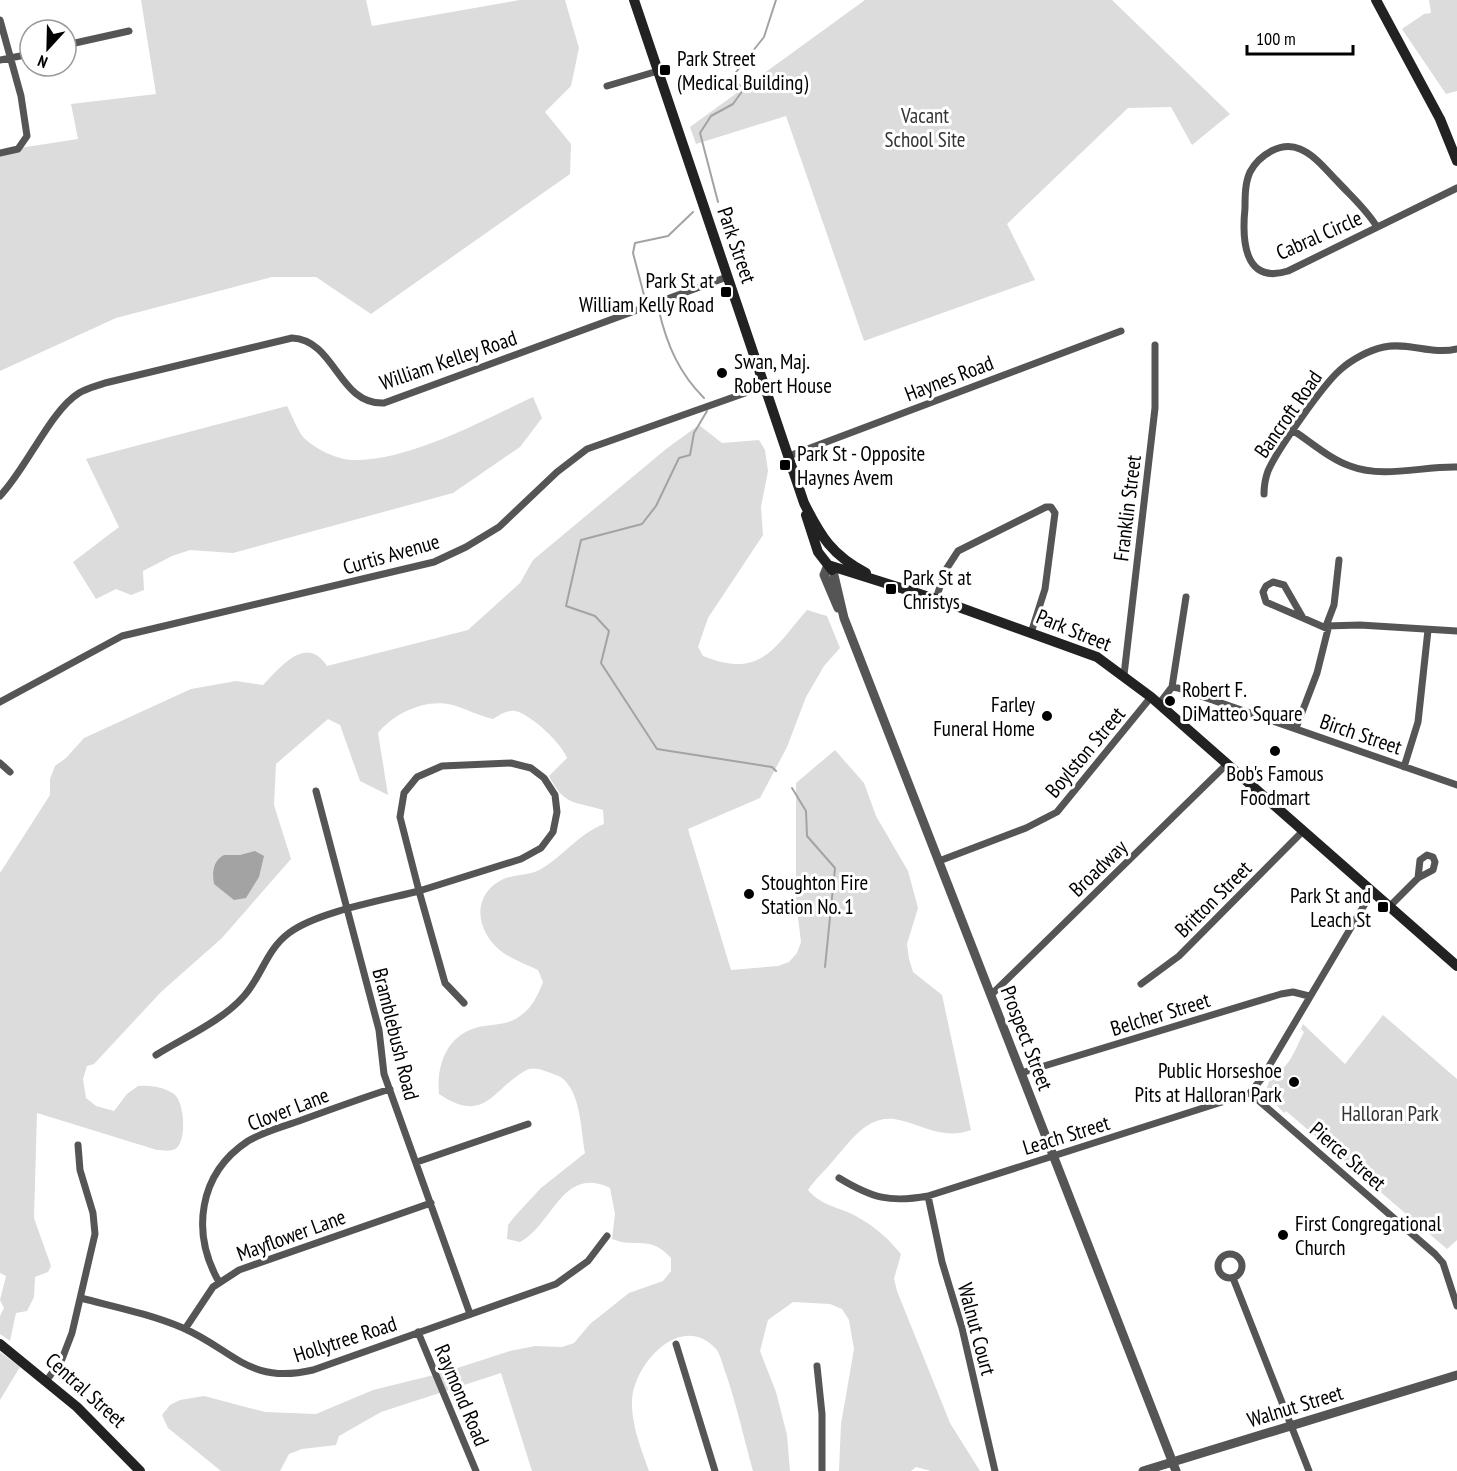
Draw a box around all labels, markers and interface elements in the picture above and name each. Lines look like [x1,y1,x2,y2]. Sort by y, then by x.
north arrow [18,18,78,78]
scale bar [1247,18,1354,56]
text: 100 m [1256,27,1296,50]
place label: Park Street (Medical Building) [677,45,808,96]
text: N [35,51,50,73]
marker: Park Street (Medical Building) [658,63,672,77]
park label: Vacant School Site [884,102,966,153]
street label: Park Street [711,203,763,287]
street label: Cabral Circle [1272,204,1366,266]
place label: Park St at William Kelly Road [579,267,714,318]
marker: Park St at William Kelly Road [719,285,733,299]
street label: William Kelley Road [376,324,520,396]
place label: Swan, Maj. Robert House [734,348,832,399]
street label: Haynes Road [901,349,997,407]
street label: Bancroft Road [1248,365,1328,463]
marker: Swan, Maj. Robert House [715,366,729,380]
place label: Park St - Opposite Haynes Avem [797,440,925,491]
street label: Franklin Street [1107,453,1147,563]
marker: Park St - Opposite Haynes Avem [778,458,792,472]
street label: Curtis Avenue [340,527,442,581]
place label: Park St at Christys [903,564,972,615]
marker: Park St at Christys [884,582,898,596]
street label: Park Street [1032,603,1116,657]
place label: Robert F. DiMatteo Square [1182,676,1303,727]
place label: Farley Funeral Home [933,691,1035,742]
marker: Robert F. DiMatteo Square [1163,694,1177,708]
street label: Boylston Street [1039,701,1131,803]
street label: Birch Street [1316,707,1406,761]
marker: Farley Funeral Home [1040,709,1054,723]
marker: Bob's Famous Foodmart [1268,744,1282,758]
place label: Bob's Famous Foodmart [1226,760,1324,811]
street label: Broadway [1063,834,1133,902]
street label: Britton Street [1169,855,1257,943]
place label: Stoughton Fire Station No. 1 [761,869,868,920]
place label: Park St and Leach St [1290,882,1371,933]
marker: Stoughton Fire Station No. 1 [742,887,756,901]
marker: Park St and Leach St [1376,900,1390,914]
street label: Bramblebush Road [367,965,425,1103]
street label: Prospect Street [995,982,1059,1094]
street label: Belcher Street [1107,986,1213,1042]
place label: Public Horseshoe Pits at Halloran Park [1134,1057,1282,1108]
marker: Public Horseshoe Pits at Halloran Park [1287,1075,1301,1089]
street label: Clover Lane [243,1081,333,1137]
park label: Halloran Park [1341,1100,1439,1127]
street label: Leach Street [1019,1109,1113,1161]
street label: Pierce Street [1304,1116,1392,1197]
street label: Mayflower Lane [233,1203,349,1267]
place label: First Congregational Church [1295,1210,1441,1261]
marker: First Congregational Church [1276,1228,1290,1242]
street label: Walnut Court [952,1280,1002,1378]
street label: Hollytree Road [290,1310,400,1368]
street label: Raymond Road [429,1340,495,1450]
street label: Central Street [40,1347,132,1434]
street label: Walnut Street [1244,1379,1346,1433]

